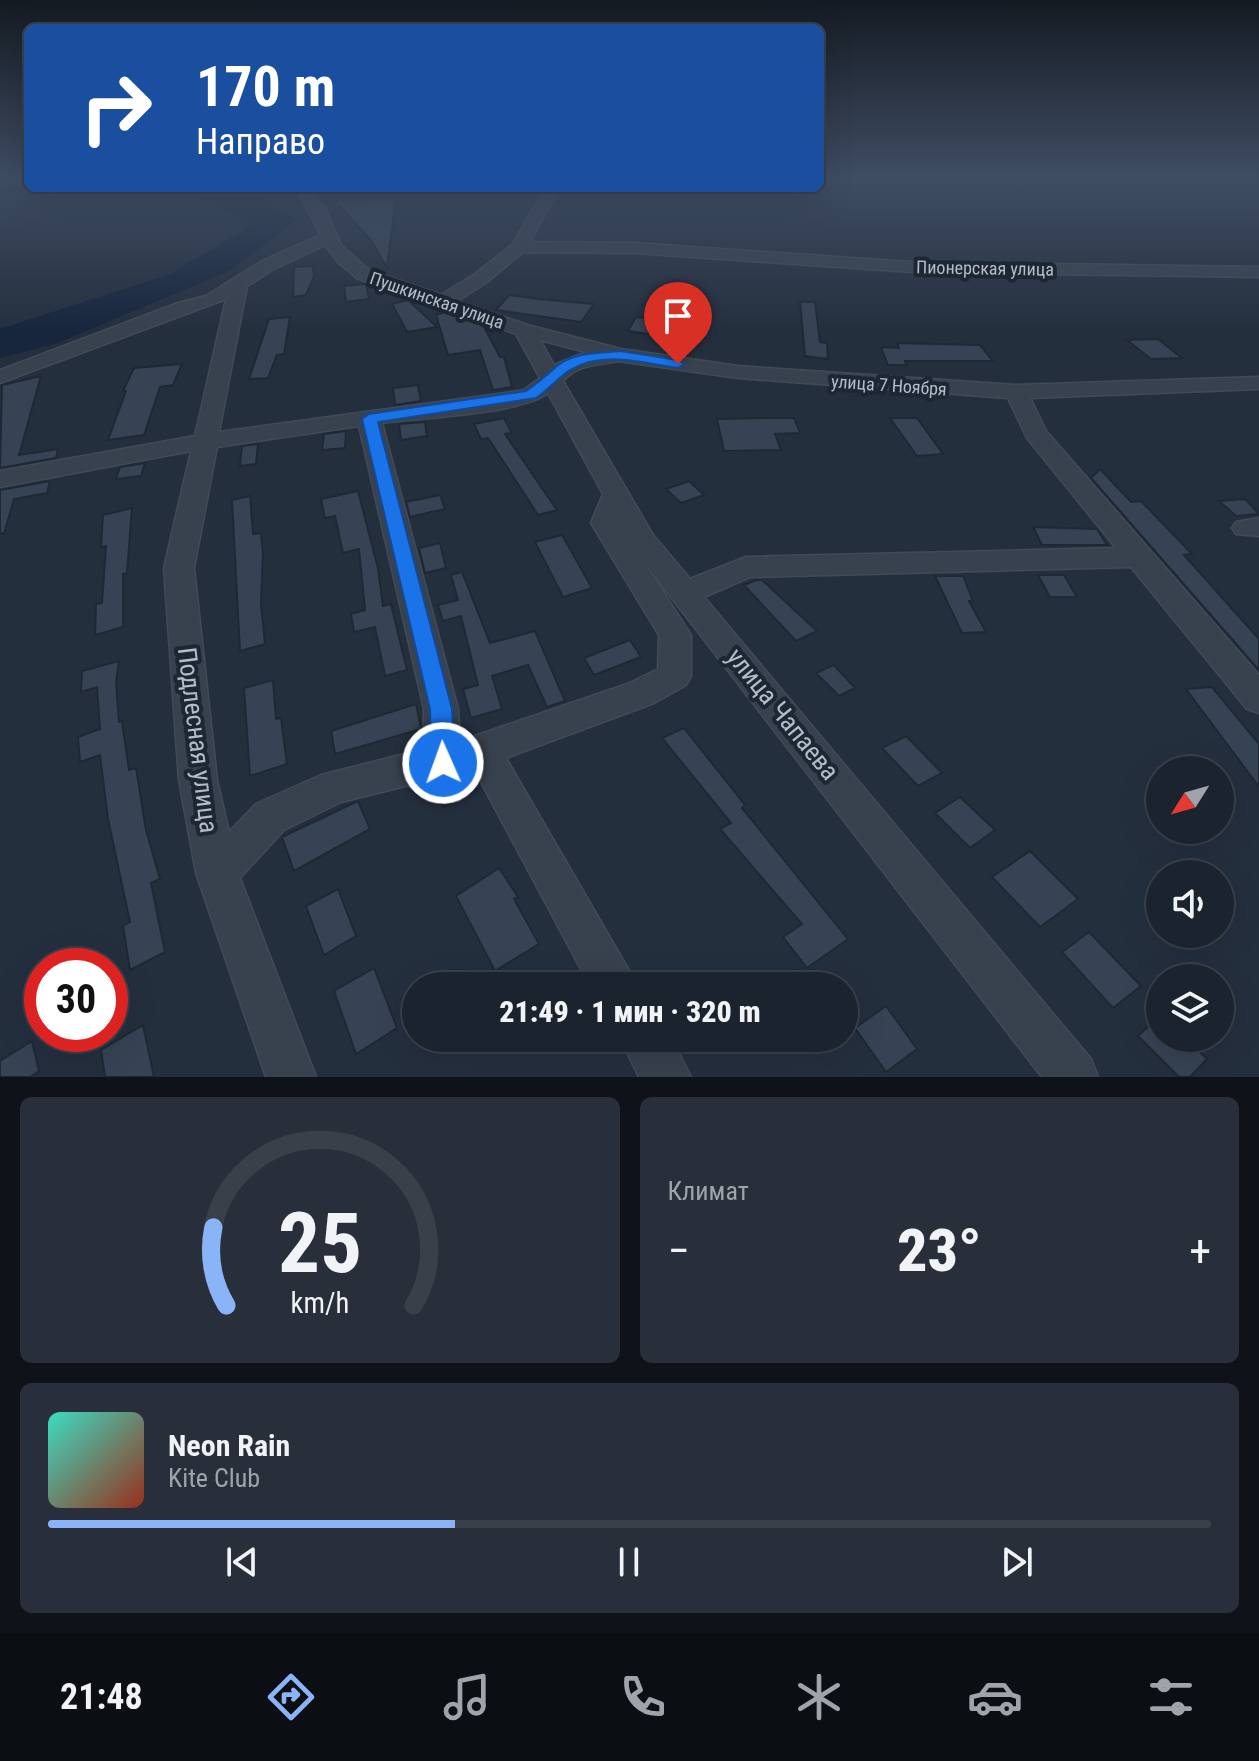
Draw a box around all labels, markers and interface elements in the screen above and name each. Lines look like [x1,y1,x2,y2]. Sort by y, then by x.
text: 170 m [196,54,335,120]
icon: right [64,56,168,160]
text: Направо [196,121,325,163]
street label: Пионерская улица [916,256,1054,280]
street label: Пушкинская улица [367,267,507,333]
pin [644,282,712,364]
icon: arrive [656,294,700,338]
street label: улица 7 Ноября [831,370,947,400]
street label: улица Чапаева [721,642,845,786]
street label: Подлесная улица [172,645,224,835]
position arrow [401,721,485,805]
north arrow [1146,756,1234,844]
map controls [1146,756,1234,1052]
button: sound [1146,860,1234,948]
speed limit sign: 30 [24,948,128,1052]
button: layers [1146,964,1234,1052]
text: 21:49 · 1 мин · 320 m [499,994,761,1029]
text: Климат [668,1176,749,1206]
text: 25 [278,1195,362,1292]
text: 23° [897,1215,982,1286]
text: − [668,1225,690,1277]
text: + [1189,1225,1211,1277]
text: km/h [290,1286,349,1320]
text: Neon Rain [168,1428,290,1463]
text: Kite Club [168,1463,260,1493]
icon: previous [220,1540,264,1584]
icon: pause [607,1540,651,1584]
icon: next [995,1540,1039,1584]
icon: directions [263,1669,319,1725]
icon: music [439,1669,495,1725]
icon: phone [615,1669,671,1725]
icon: climate [791,1669,847,1725]
icon: car [967,1669,1023,1725]
icon: filters [1143,1669,1199,1725]
text: 21:48 [60,1676,143,1718]

